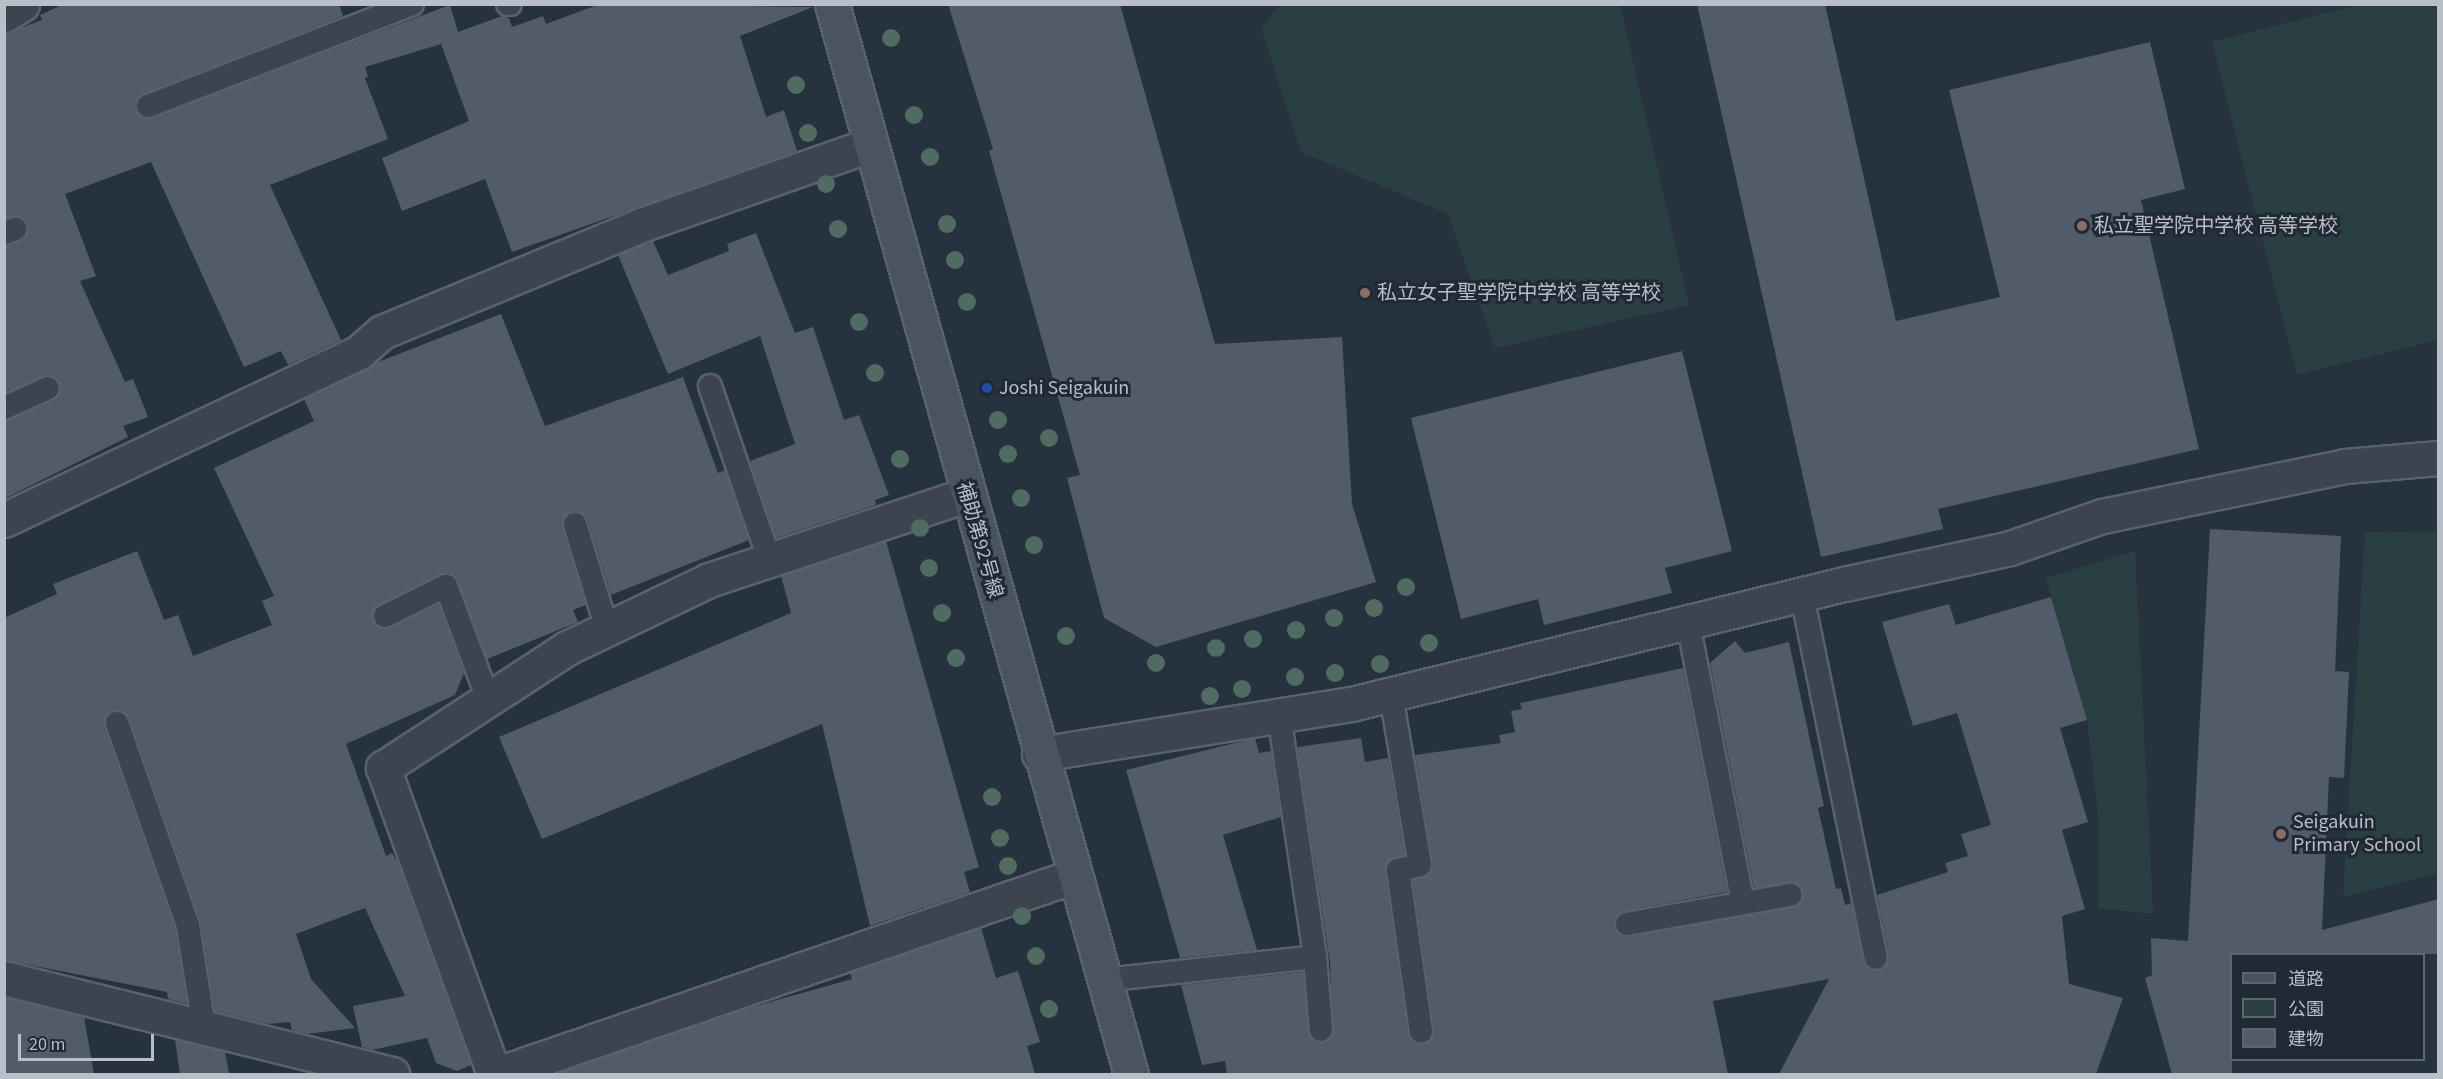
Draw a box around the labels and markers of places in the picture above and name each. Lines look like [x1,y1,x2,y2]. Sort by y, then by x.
place label: 私立聖学院中学校 高等学校 [2094,214,2338,238]
marker: 私立聖学院中学校 高等学校 [2075,219,2089,233]
place label: 私立女子聖学院中学校 高等学校 [1377,281,1661,305]
marker: 私立女子聖学院中学校 高等学校 [1358,286,1372,300]
place label: Joshi Seigakuin [999,376,1129,400]
marker: Joshi Seigakuin [980,381,994,395]
place label: Seigakuin Primary School [2293,810,2421,857]
marker: Seigakuin Primary School [2274,827,2288,841]

